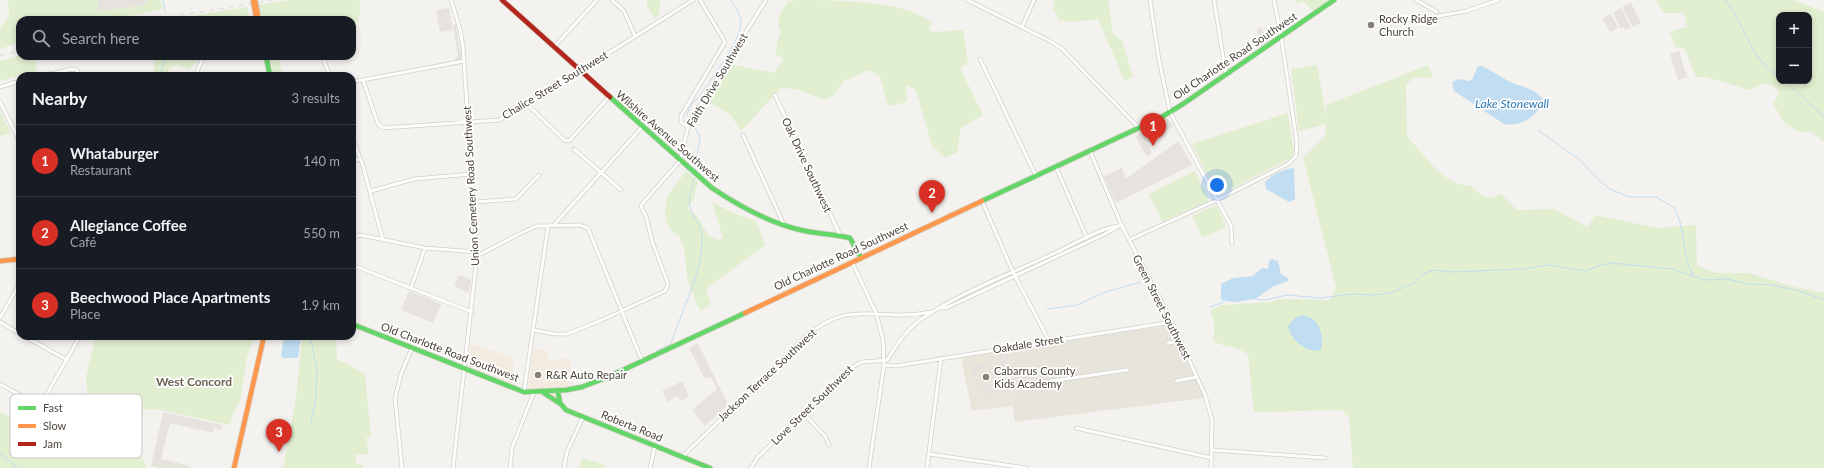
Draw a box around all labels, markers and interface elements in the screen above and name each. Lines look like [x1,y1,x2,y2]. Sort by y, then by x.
street label: Old Charlotte Road Southwest [1170,9,1299,102]
place label: Rocky Ridge Church [1379,12,1438,38]
map controls [1776,12,1812,84]
button: + [1776,12,1812,48]
search box [16,16,356,60]
marker: Rocky Ridge Church [1366,20,1376,30]
icon: search [30,27,52,49]
text: Search here [62,29,139,47]
street label: Faith Drive Southwest [683,31,750,129]
street label: Chalice Street Southwest [499,48,610,121]
button: − [1776,48,1812,84]
street label: Wilshire Avenue Southwest [614,87,723,184]
text: Nearby [32,88,87,109]
text: 3 results [292,90,340,106]
water label: Lake Stonewall [1475,96,1549,111]
street label: Union Cemetery Road Southwest [460,106,481,266]
pin: 1 [1140,113,1166,146]
street label: Oak Drive Southwest [780,115,835,214]
text: Whataburger [70,144,159,162]
text: 1 [41,153,49,169]
text: 140 m [303,153,340,169]
text: Restaurant [70,162,132,178]
your location [1207,175,1227,195]
pin: 2 [919,180,945,213]
text: Allegiance Coffee [70,216,187,234]
street label: Old Charlotte Road Southwest [772,219,910,292]
text: 2 [41,225,49,241]
text: 550 m [303,225,340,241]
text: Café [70,234,96,250]
street label: Green Street Southwest [1130,252,1194,361]
text: Beechwood Place Apartments [70,288,270,306]
text: 3 [41,297,49,313]
text: 1.9 km [301,297,340,313]
text: Place [70,306,100,322]
street label: Old Charlotte Road Southwest [379,319,521,384]
street label: Jackson Terrace Southwest [715,326,819,424]
street label: Oakdale Street [992,332,1064,355]
street label: Love Street Southwest [768,362,855,447]
place label: Cabarrus County Kids Academy [994,364,1076,390]
place label: R&R Auto Repair [546,368,627,381]
marker: R&R Auto Repair [533,370,543,380]
marker: Cabarrus County Kids Academy [981,372,991,382]
district label: West Concord [156,374,232,389]
legend [10,394,142,458]
text: Fast [43,401,63,414]
street label: Roberta Road [599,407,665,444]
text: Slow [43,419,67,432]
pin: 3 [266,419,292,452]
text: Jam [43,437,62,450]

